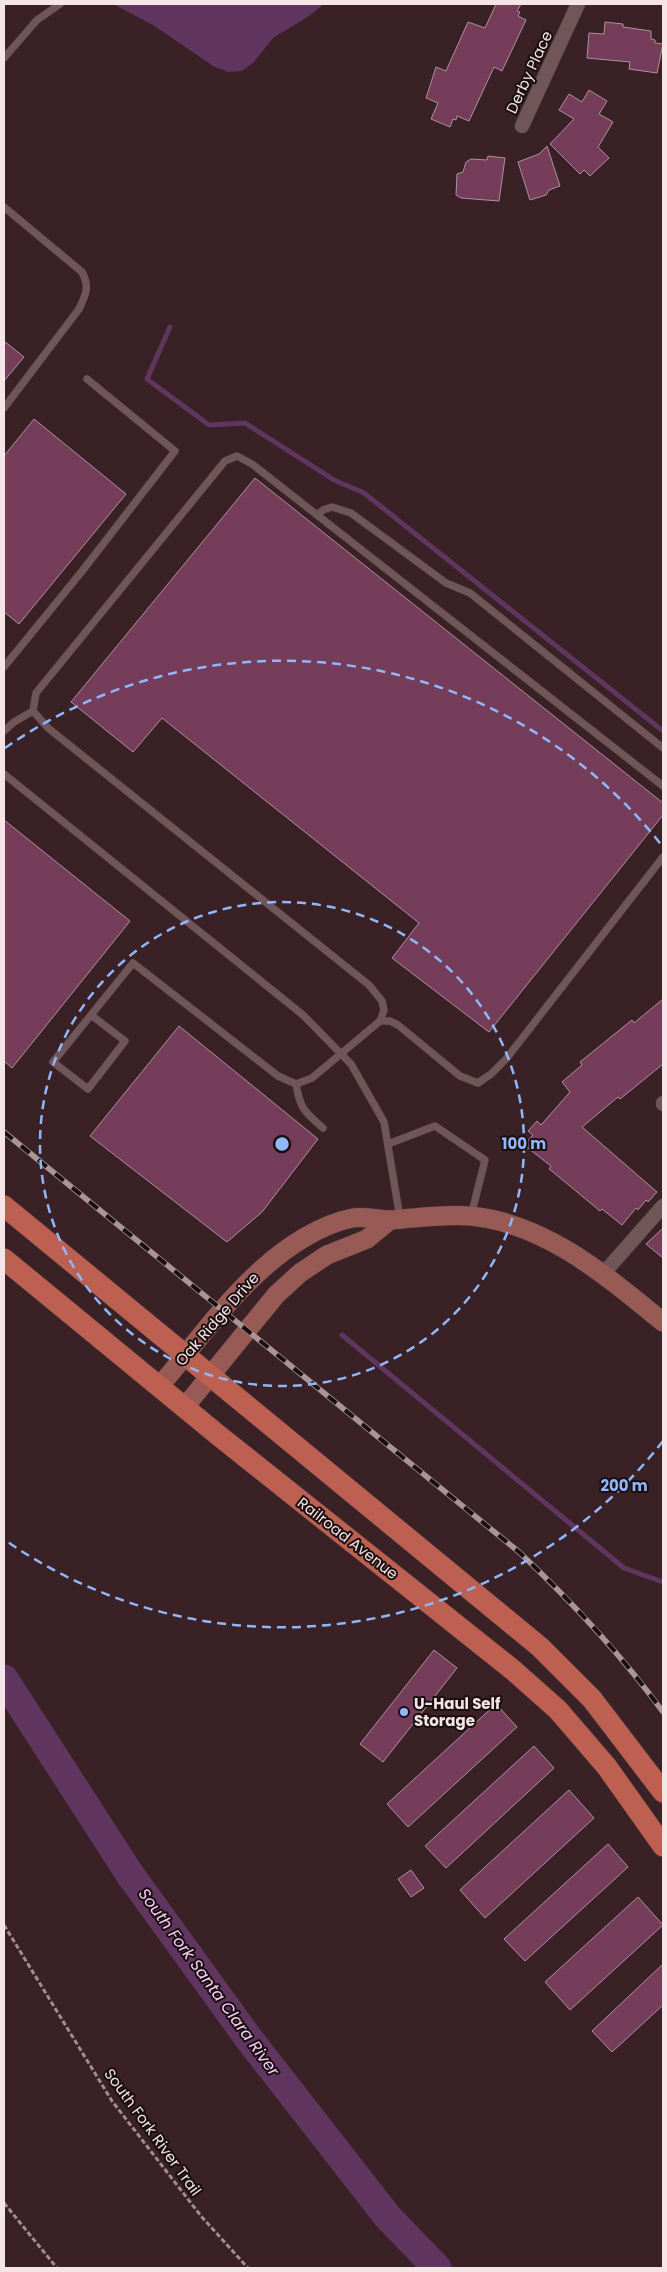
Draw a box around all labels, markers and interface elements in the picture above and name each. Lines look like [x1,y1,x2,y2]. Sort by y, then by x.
street label: Derby Place [501,27,557,117]
text: 100 m [502,1133,546,1154]
centre of rings [273,1135,291,1153]
street label: Oak Ridge Drive [170,1268,264,1370]
text: 200 m [600,1475,648,1496]
street label: Railroad Avenue [293,1492,403,1584]
place label: U-Haul Self Storage [414,1693,501,1731]
marker: U-Haul Self Storage [398,1706,410,1718]
water label: South Fork Santa Clara River [133,1883,286,2081]
street label: South Fork River Trail [100,2064,206,2200]

